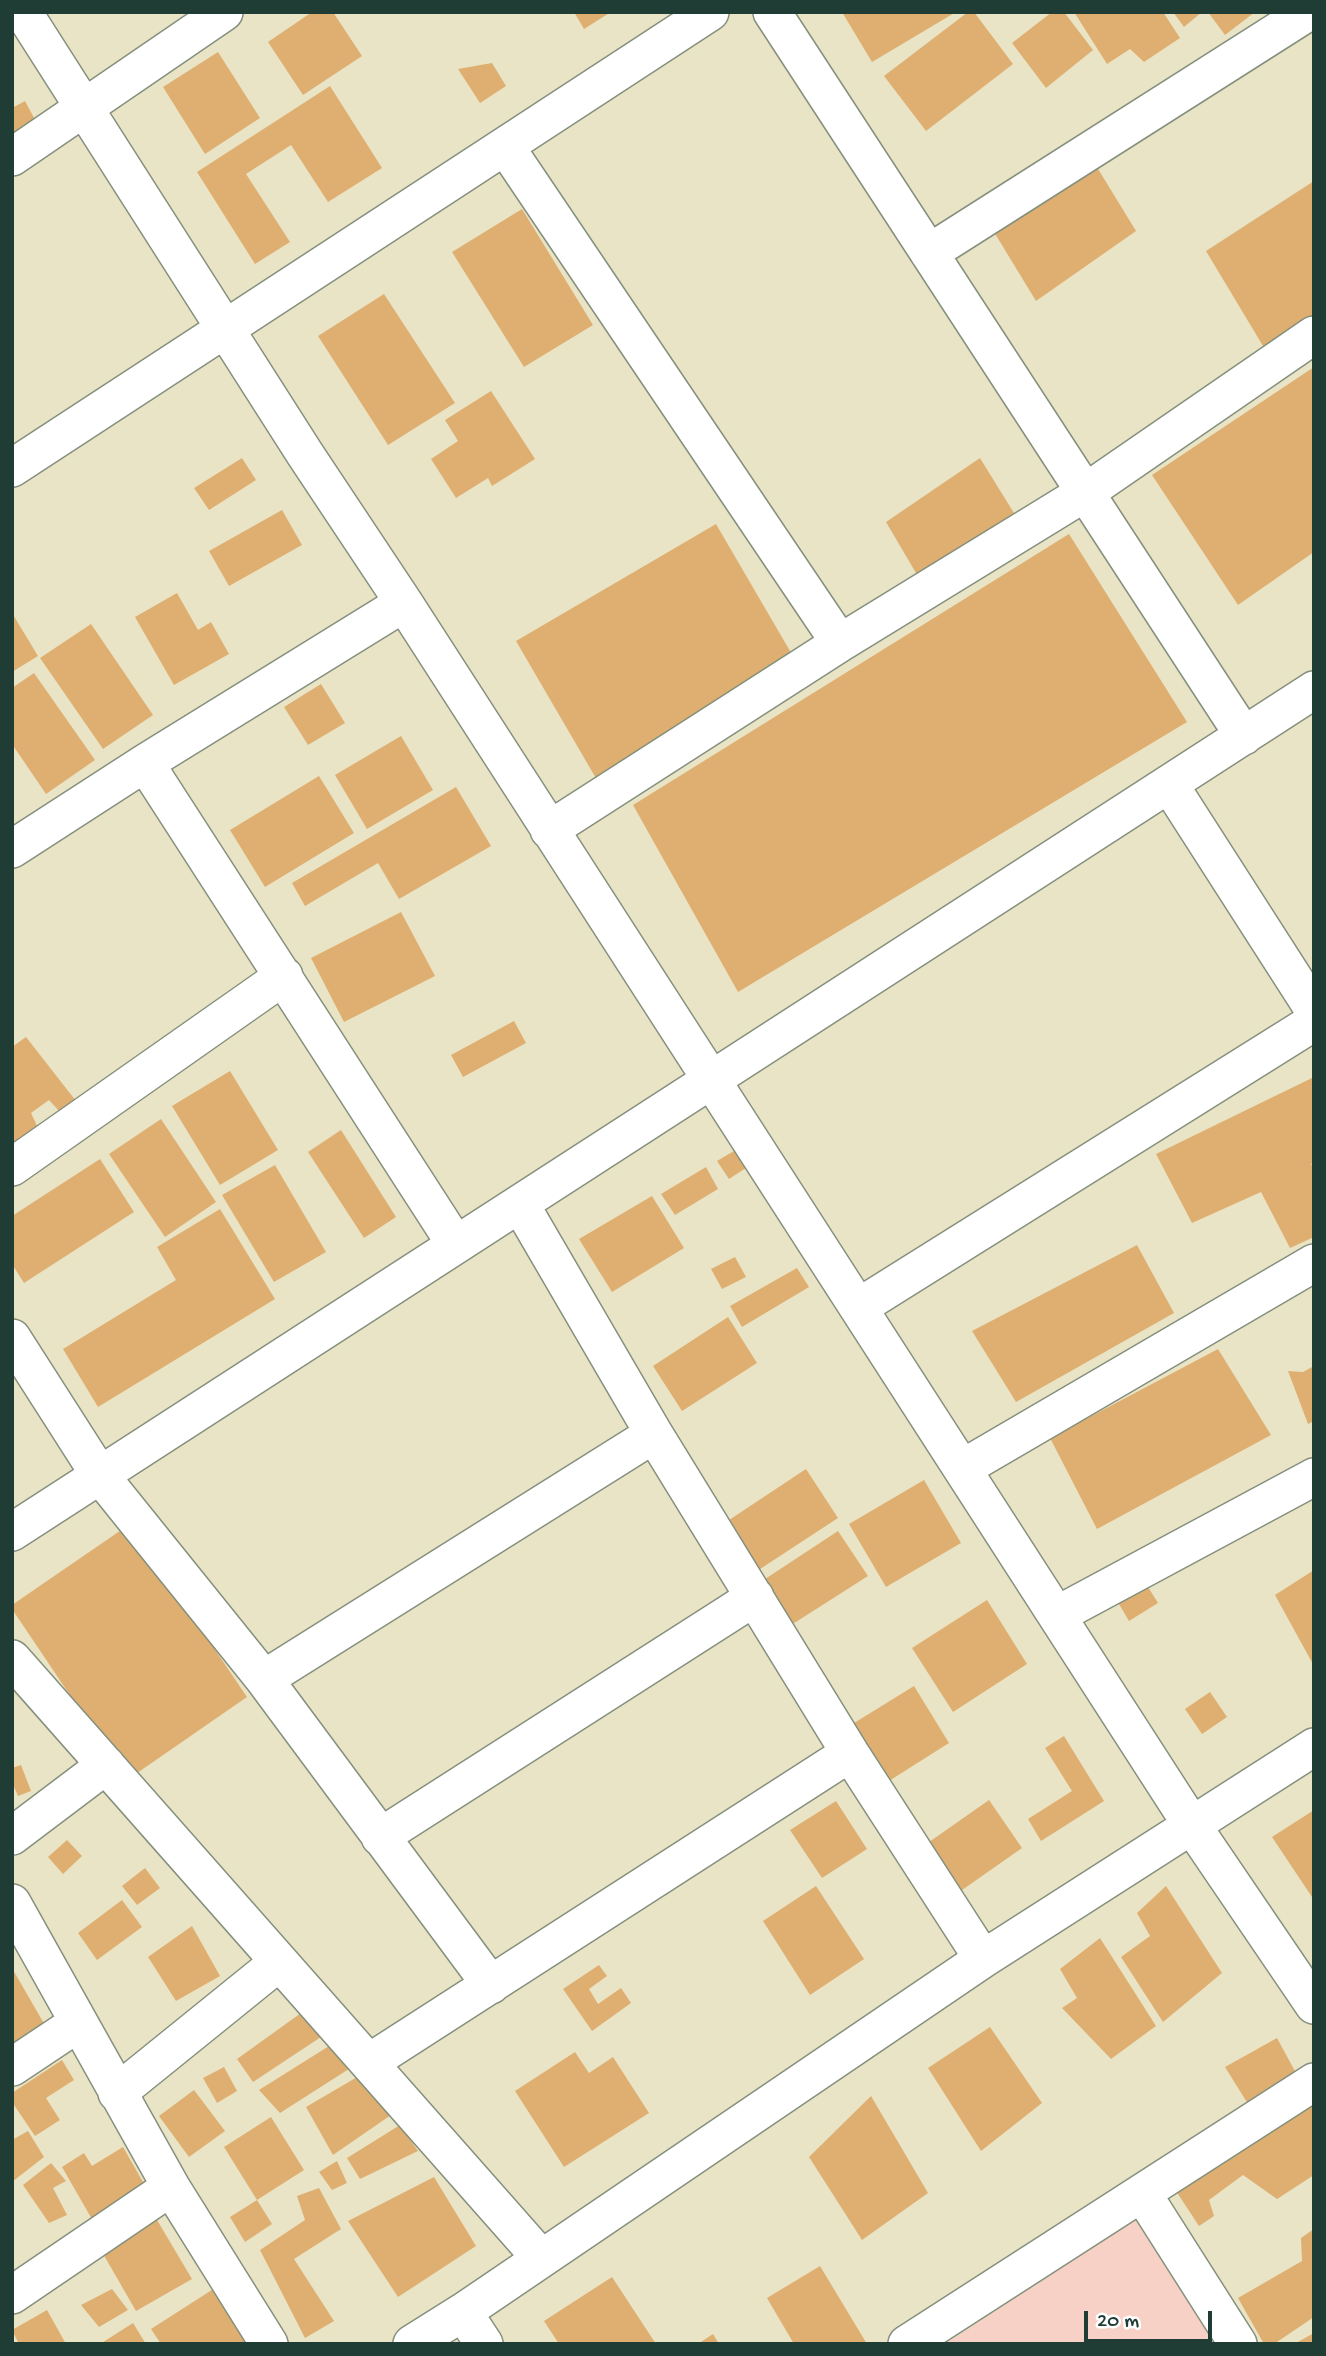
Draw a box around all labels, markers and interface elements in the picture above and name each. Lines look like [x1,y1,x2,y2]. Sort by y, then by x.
scale bar [1088,2296,1216,2340]
text: 20 m [1097,2310,1139,2335]

